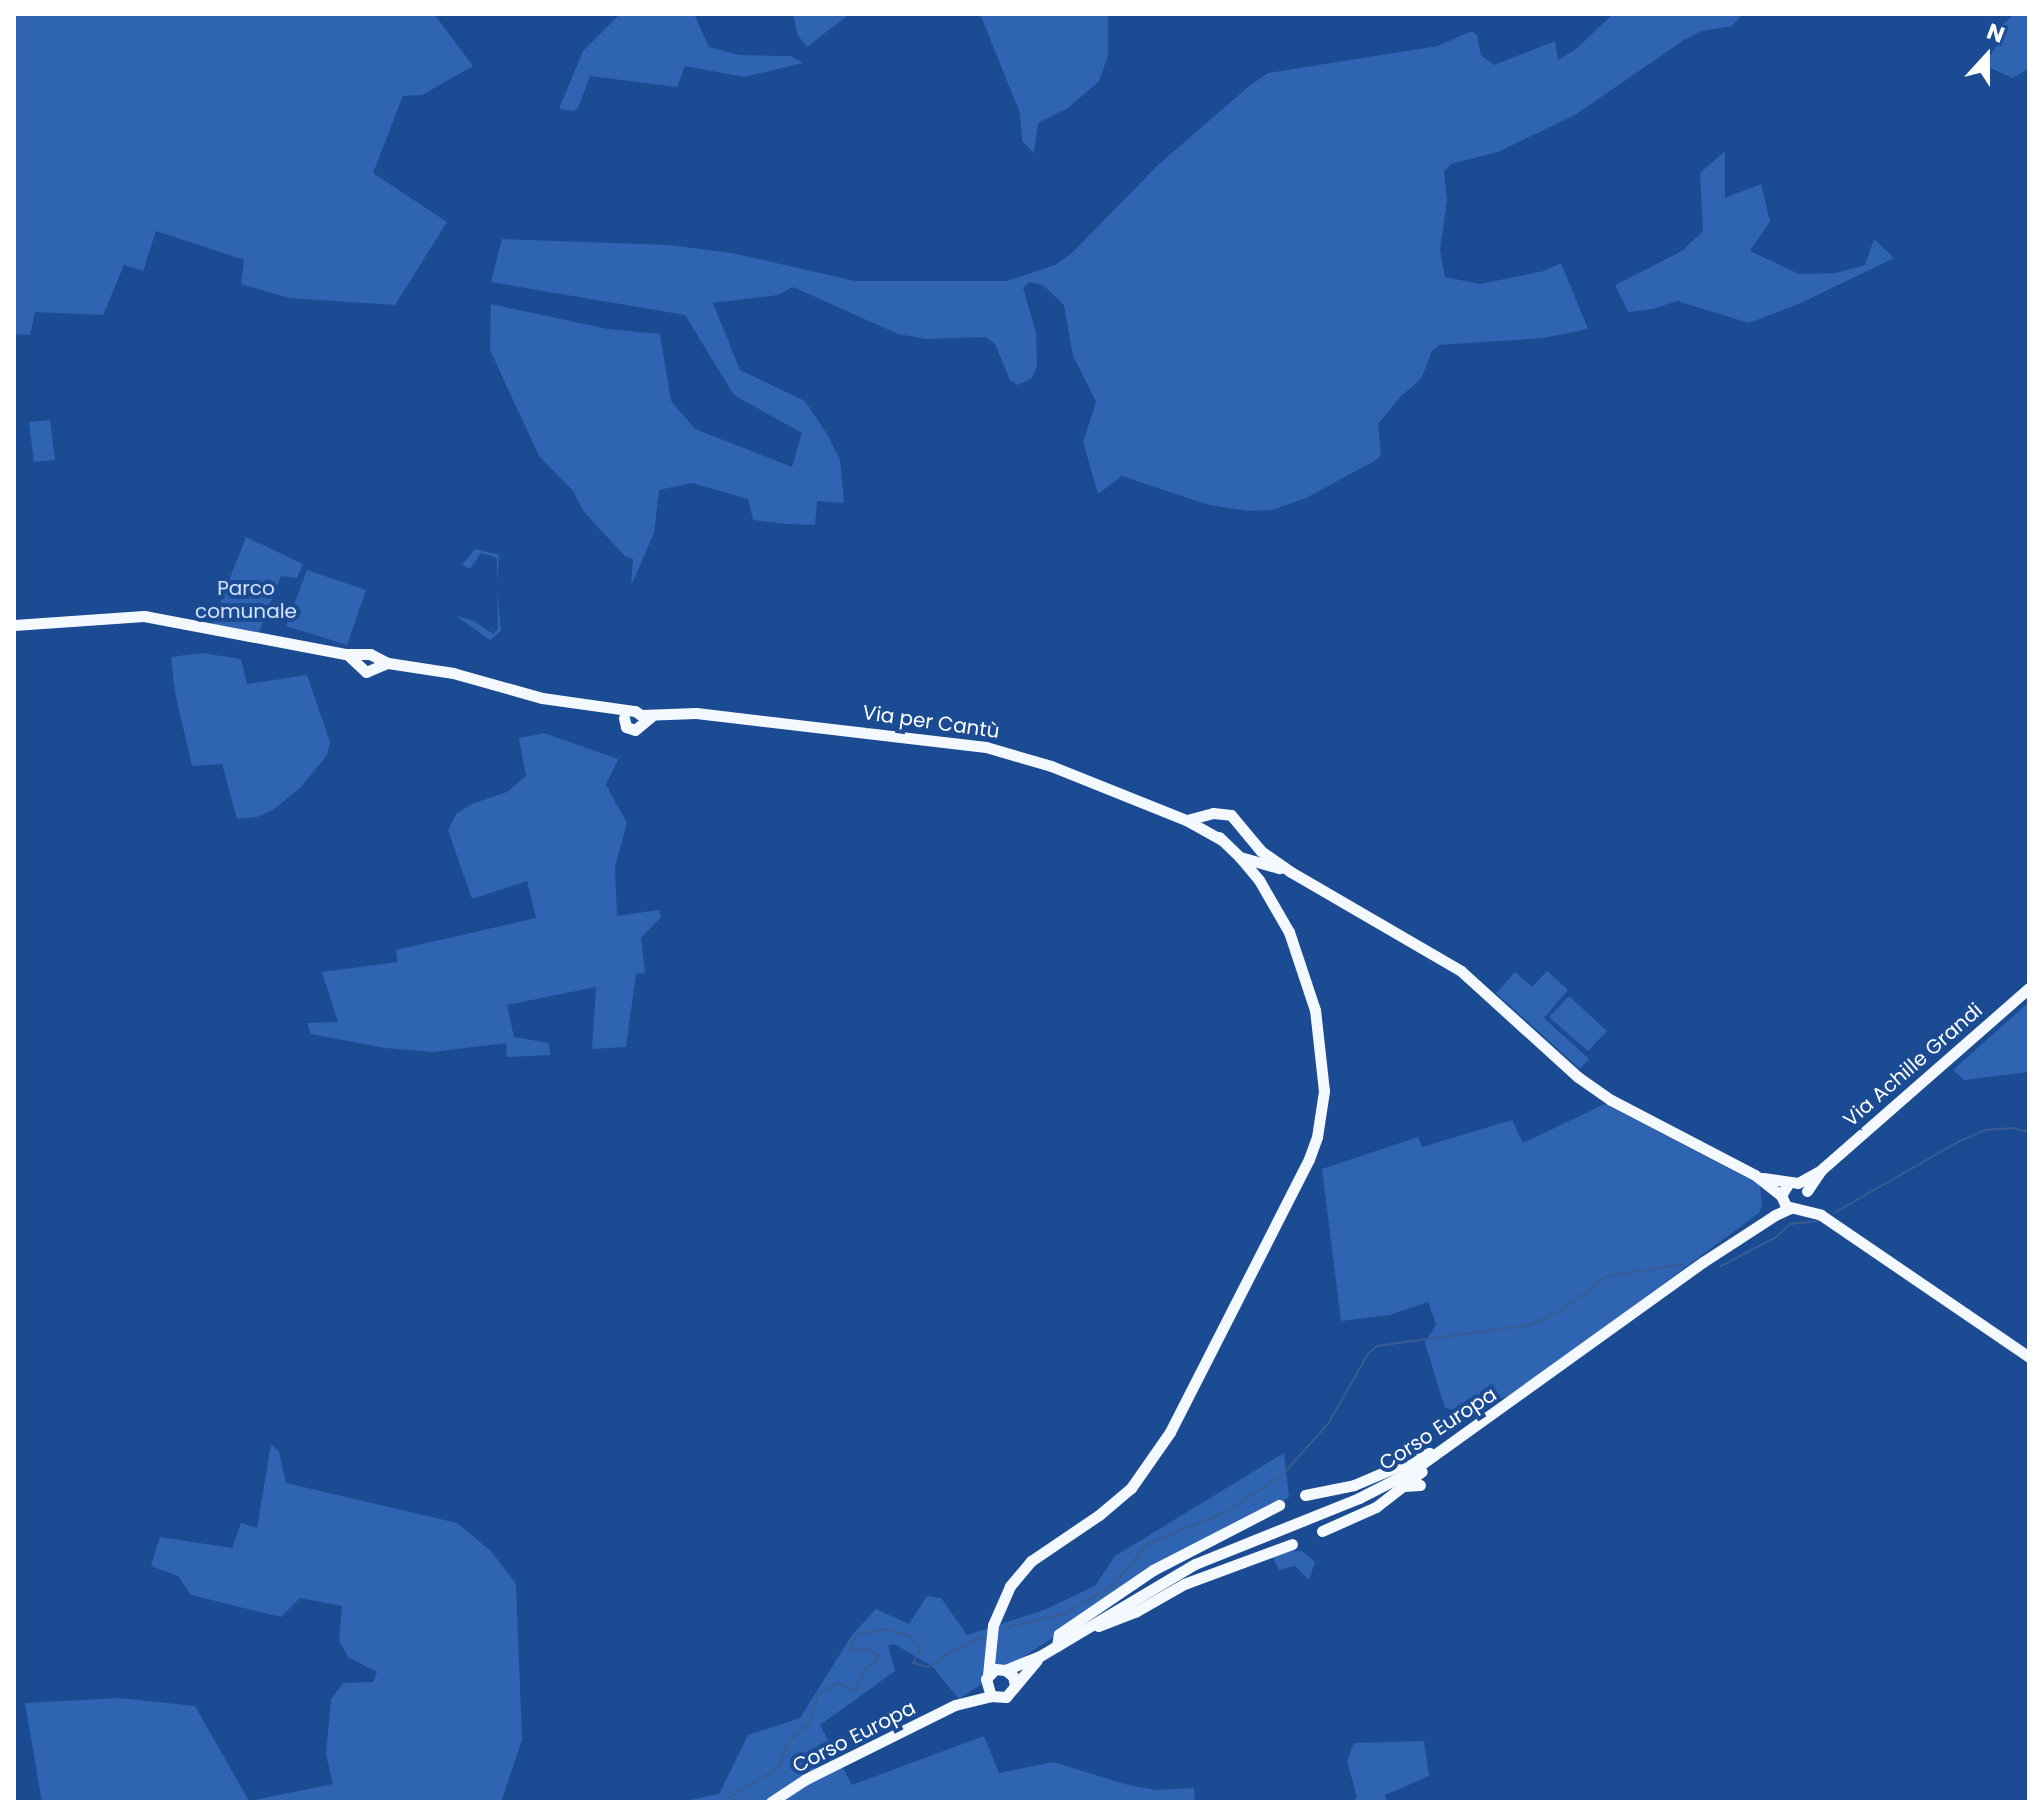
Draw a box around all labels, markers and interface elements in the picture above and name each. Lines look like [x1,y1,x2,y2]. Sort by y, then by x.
north arrow [1947,16,2027,96]
text: N [1982,16,2009,51]
park label: Parco comunale [195,577,297,624]
street label: Via per Cantù [861,701,1001,743]
street label: Via Achille Grandi [1839,998,1987,1132]
street label: Corso Europa [1375,1382,1501,1476]
street label: Corso Europa [789,1696,919,1778]

